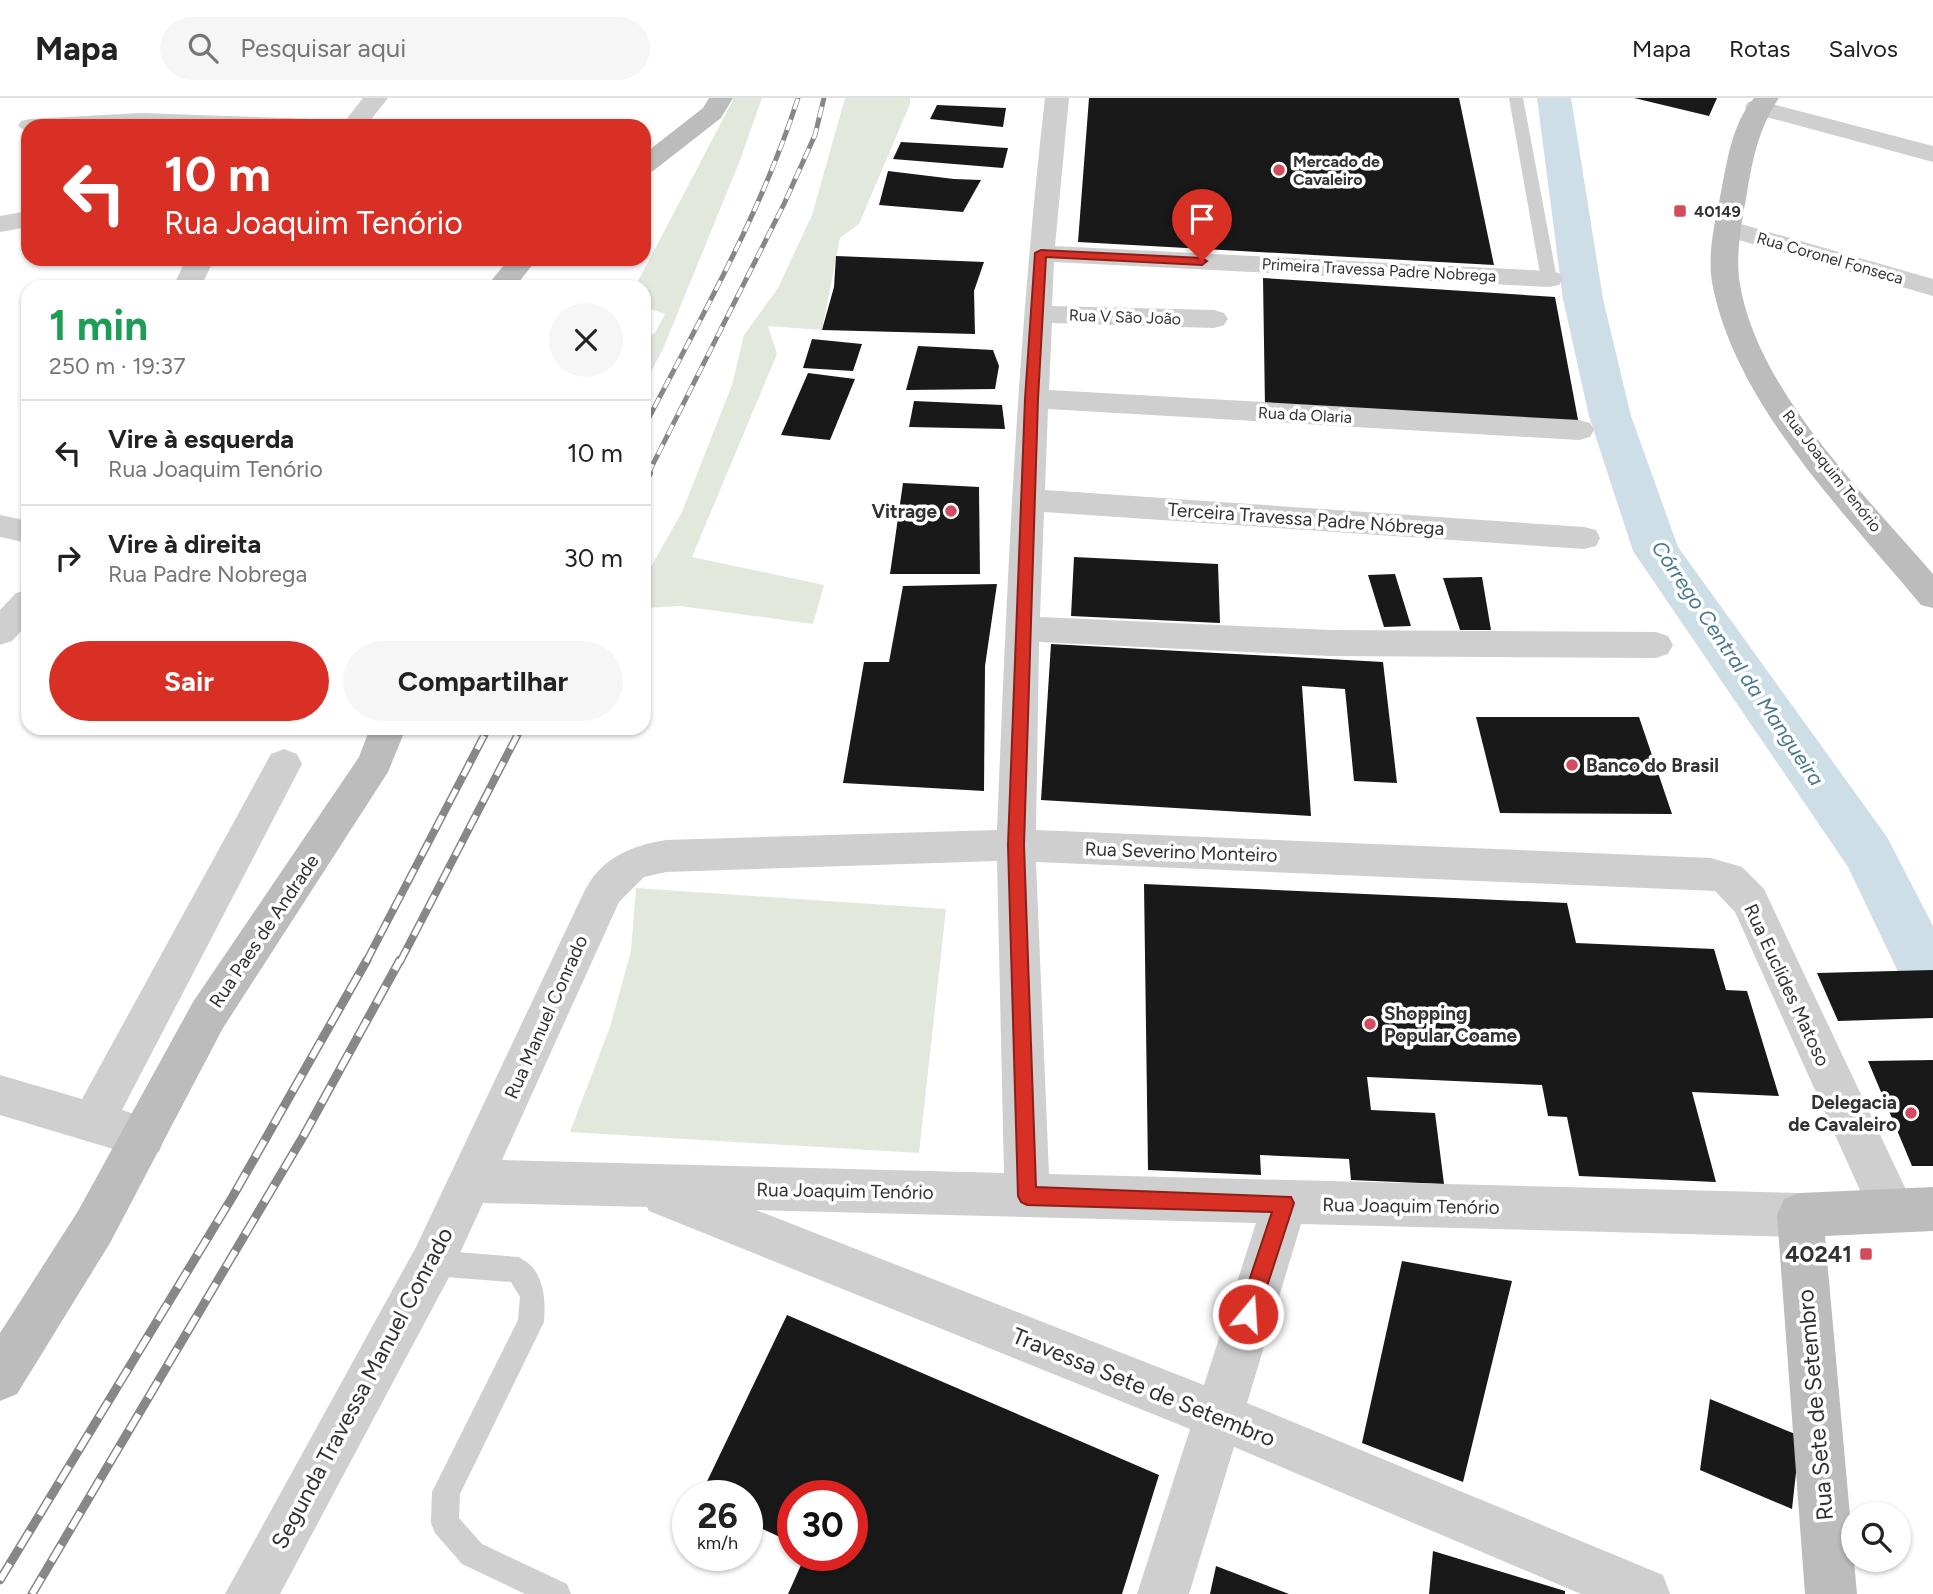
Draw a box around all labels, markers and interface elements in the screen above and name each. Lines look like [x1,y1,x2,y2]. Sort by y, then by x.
search box [160,17,650,80]
text: Mapa [35,29,118,68]
icon: search [184,29,222,67]
text: Pesquisar aqui [240,32,406,64]
text: Mapa [1632,34,1691,63]
text: Rotas [1729,34,1790,63]
text: Salvos [1828,34,1898,63]
text: 10 m [164,144,271,203]
icon: left [49,147,140,238]
place label: Mercado de Cavaleiro [1293,152,1380,189]
marker: Mercado de Cavaleiro [1271,162,1287,178]
pin [1172,189,1232,261]
icon: arrive [1183,200,1221,238]
place label: 40149 [1694,202,1741,221]
marker: 40149 [1672,203,1688,219]
text: Rua Joaquim Tenório [164,204,463,242]
street label: Rua Coronel Fonseca [1755,228,1905,288]
street label: Primeira Travessa Padre Nobrega [1261,254,1497,286]
text: 1 min [49,300,148,351]
button: close [549,303,623,377]
street label: Rua V São João [1069,306,1181,328]
text: 250 m · 19:37 [49,352,185,380]
street label: Rua da Olaria [1258,403,1352,427]
street label: Rua Joaquim Tenório [1779,406,1885,536]
text: Vire à esquerda [108,423,294,455]
icon: left [49,434,87,472]
text: 10 m [567,437,623,469]
text: Rua Joaquim Tenório [108,455,323,483]
street label: Terceira Travessa Padre Nóbrega [1167,498,1445,540]
place label: Vitrage [871,500,937,523]
marker: Vitrage [943,503,959,519]
text: Vire à direita [108,528,261,560]
water label: Córrego Central da Mangueira [1647,536,1829,790]
icon: right [49,539,87,577]
text: 30 m [564,542,623,574]
text: Rua Padre Nobrega [108,560,307,588]
button: Sair [49,641,329,721]
button: Compartilhar [343,641,623,721]
place label: Banco do Brasil [1586,754,1719,777]
marker: Banco do Brasil [1564,757,1580,773]
street label: Rua Severino Monteiro [1084,837,1278,867]
street label: Rua Paes de Andrade [204,850,324,1012]
street label: Rua Euclides Matoso [1739,900,1835,1070]
street label: Rua Manuel Conrado [500,932,592,1102]
place label: Shopping Popular Coame [1384,1002,1518,1047]
marker: Shopping Popular Coame [1362,1016,1378,1032]
place label: Delegacia de Cavaleiro [1788,1091,1897,1136]
marker: Delegacia de Cavaleiro [1903,1105,1919,1121]
street label: Rua Joaquim Tenório [756,1178,934,1204]
street label: Rua Joaquim Tenório [1322,1193,1500,1219]
street label: Segunda Travessa Manuel Conrado [265,1222,459,1554]
place label: 40241 [1785,1240,1852,1268]
marker: 40241 [1858,1246,1874,1262]
position arrow [1211,1277,1285,1351]
street label: Rua Sete de Setembro [1791,1288,1839,1522]
street label: Travessa Sete de Setembro [1008,1321,1280,1453]
speed limit sign: 30 [777,1480,868,1571]
text: 26 [697,1495,738,1537]
map controls [1841,1502,1911,1572]
button: search [1841,1502,1911,1572]
text: km/h [697,1532,738,1554]

